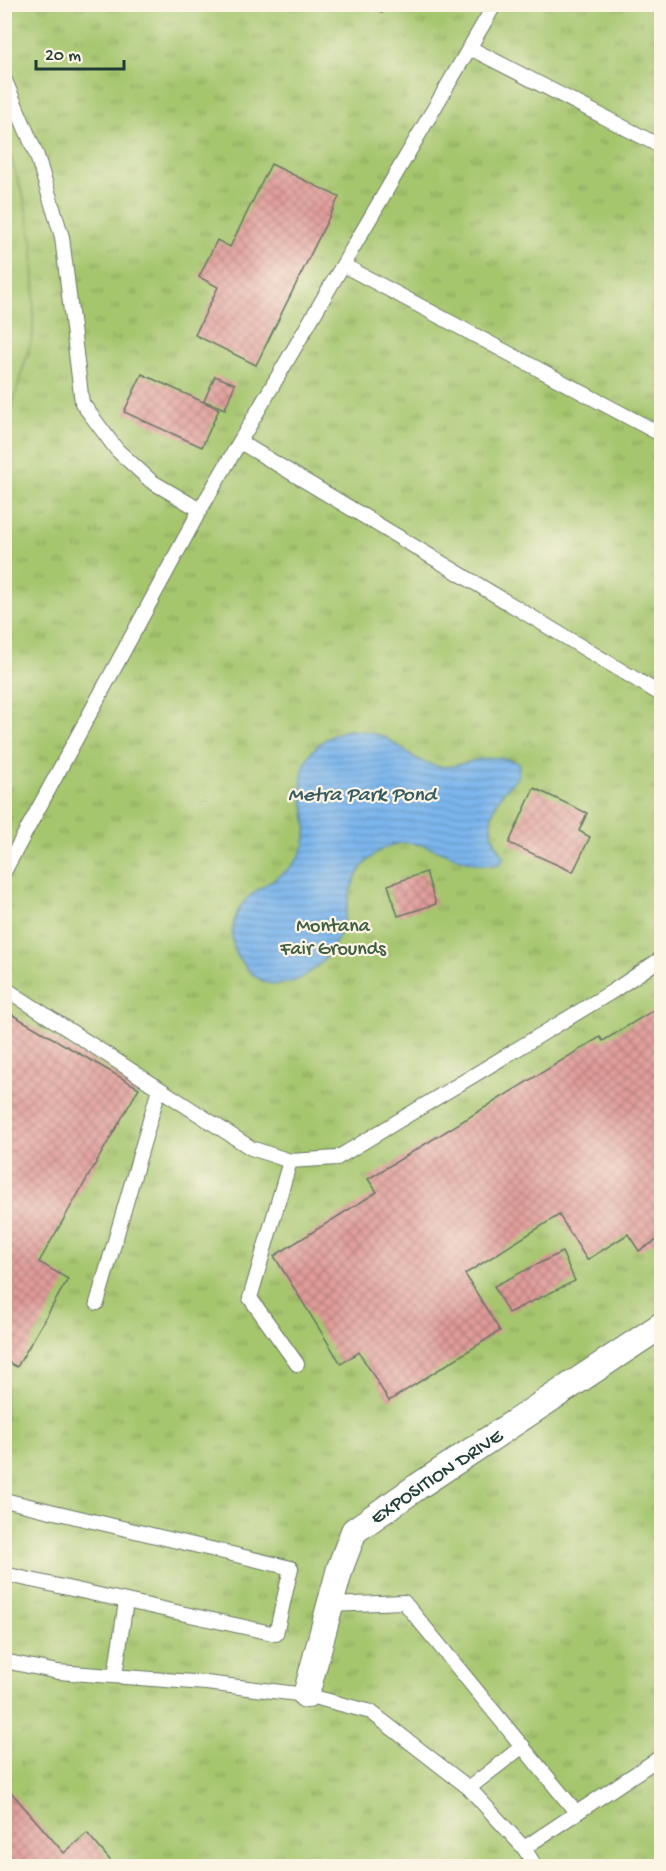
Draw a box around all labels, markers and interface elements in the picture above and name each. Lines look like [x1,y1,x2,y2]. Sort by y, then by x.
scale bar [36,33,124,71]
text: 20 m [45,46,81,67]
water label: Metra Park Pond [288,784,439,809]
park label: Montana Fair Grounds [279,916,386,962]
street label: EXPOSITION DRIVE [367,1425,509,1531]

